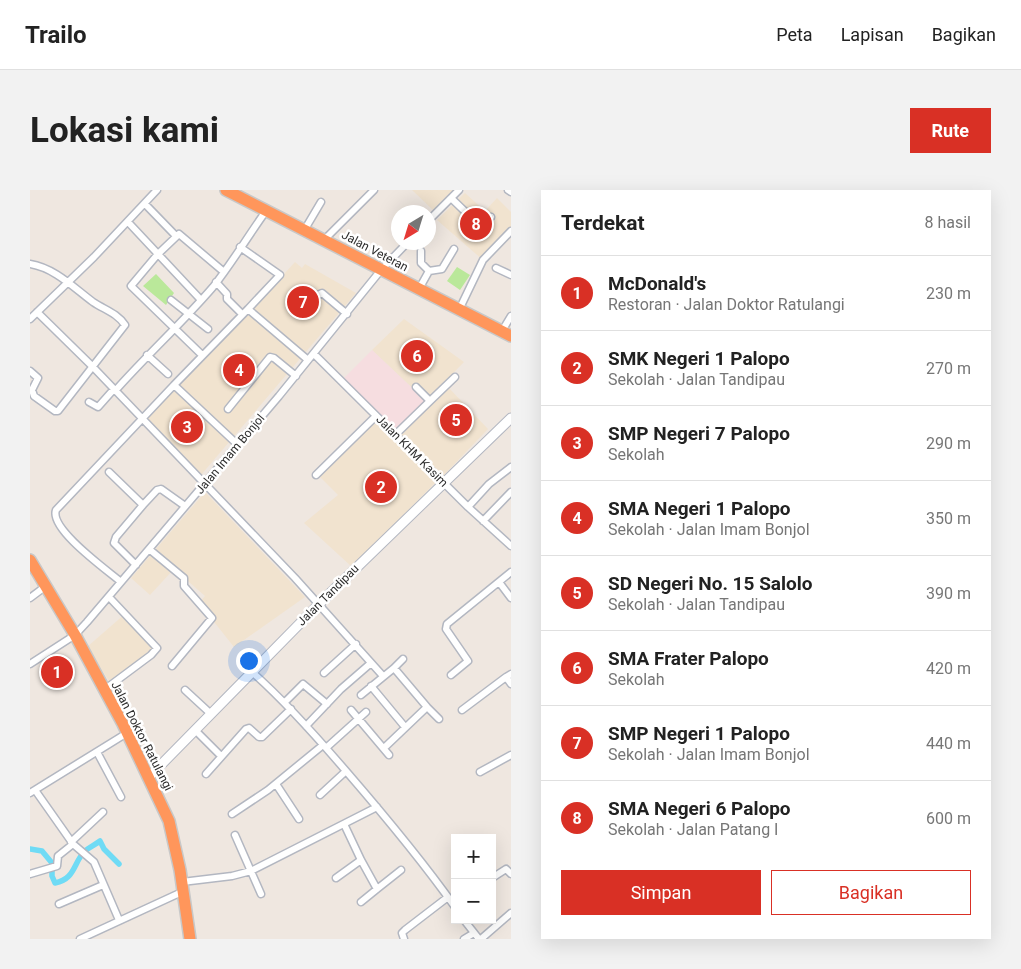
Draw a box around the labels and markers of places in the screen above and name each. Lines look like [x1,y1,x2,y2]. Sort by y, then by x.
pin: 8 [460,205,492,243]
pin: 7 [287,283,319,321]
pin: 6 [401,337,433,375]
pin: 4 [223,351,255,389]
pin: 5 [440,401,472,439]
pin: 3 [171,408,203,446]
pin: 2 [365,468,397,506]
pin: 1 [41,653,73,691]

